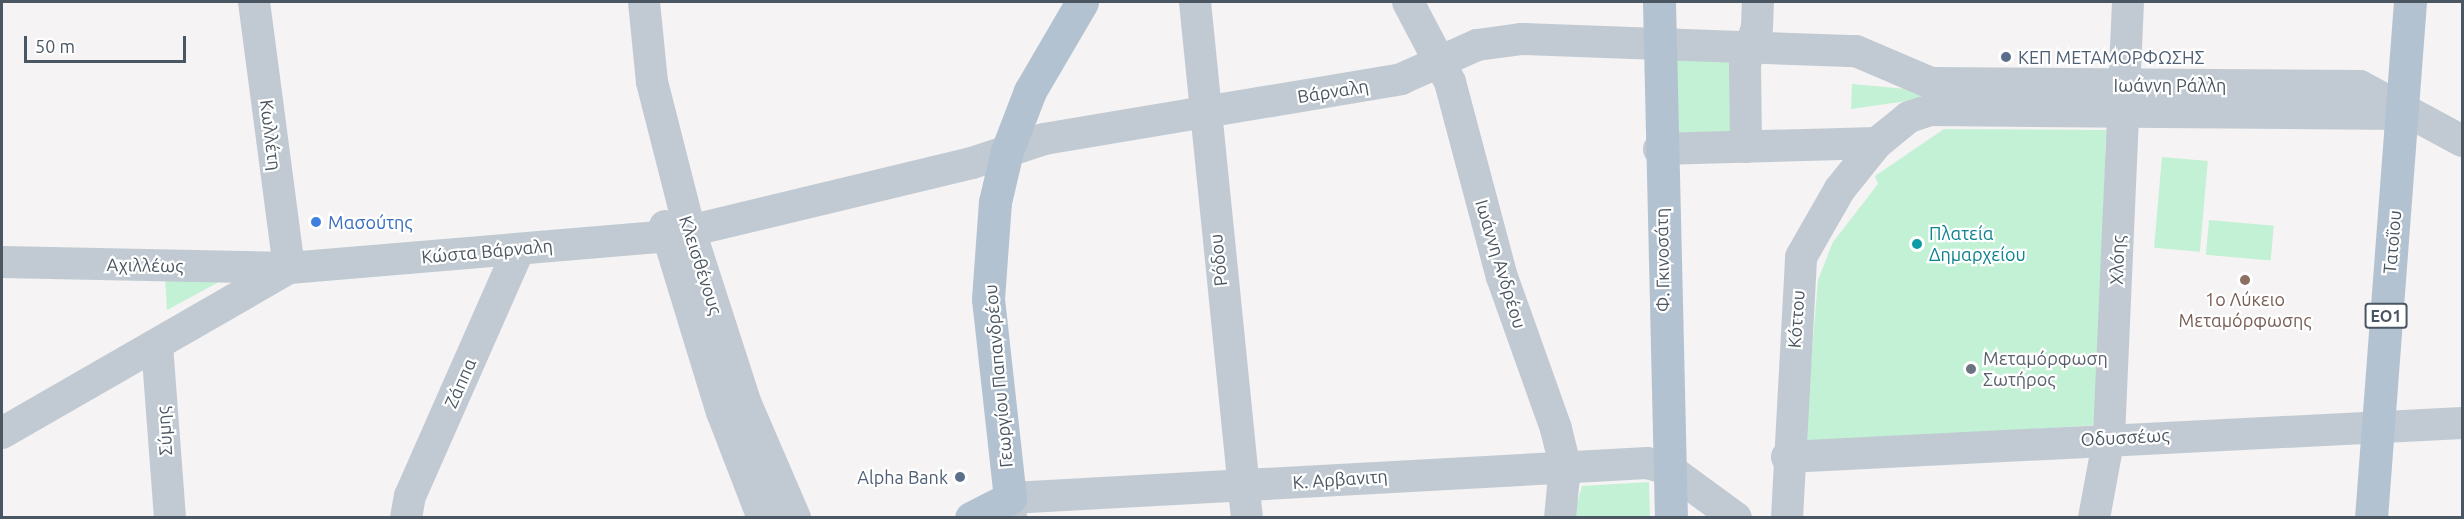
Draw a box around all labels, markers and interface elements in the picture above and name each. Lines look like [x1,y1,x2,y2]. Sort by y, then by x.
scale bar [27,24,189,62]
text: 50 m [35,36,75,56]
place label: ΚΕΠ ΜΕΤΑΜΟΡΦΩΣΗΣ [2018,46,2205,68]
marker: ΚΕΠ ΜΕΤΑΜΟΡΦΩΣΗΣ [1999,50,2013,64]
street label: Ιωάννη Ράλλη [2114,74,2226,96]
street label: Βάρναλη [1296,75,1370,107]
street label: Κωλλέτη [256,98,286,172]
street label: Ιωάννη Ανδρέου [1471,197,1531,331]
street label: Φ. Γκινοσάτη [1650,208,1674,312]
street label: Τατοΐου [2378,209,2406,275]
place label: Μασούτης [328,211,412,233]
street label: Κλεισθένους [675,213,727,317]
marker: Μασούτης [309,215,323,229]
place label: Πλατεία Δημαρχείου [1929,223,2026,266]
street label: Ρόδου [1205,233,1231,287]
street label: Κώστα Βάρναλη [420,234,554,268]
street label: Χλόης [2105,235,2129,285]
marker: Πλατεία Δημαρχείου [1910,237,1924,251]
street label: Αχιλλέως [106,254,184,276]
marker: 1ο Λύκειο Μεταμόρφωσης [2238,273,2252,287]
street label: Γεωργίου Παπανδρέου [979,284,1017,468]
street label: Κόττου [1783,289,1809,349]
place label: 1ο Λύκειο Μεταμόρφωσης [2179,289,2311,332]
road number: ΕΟ1 [2364,303,2408,329]
place label: Μεταμόρφωση Σωτήρος [1983,348,2108,391]
street label: Ζάππα [440,355,480,411]
marker: Μεταμόρφωση Σωτήρος [1964,362,1978,376]
street label: Σύμης [152,406,176,456]
street label: Οδυσσέως [2080,424,2170,450]
street label: Κ. Αρβανιτη [1292,465,1388,493]
place label: Alpha Bank [857,466,948,488]
marker: Alpha Bank [953,470,967,484]

